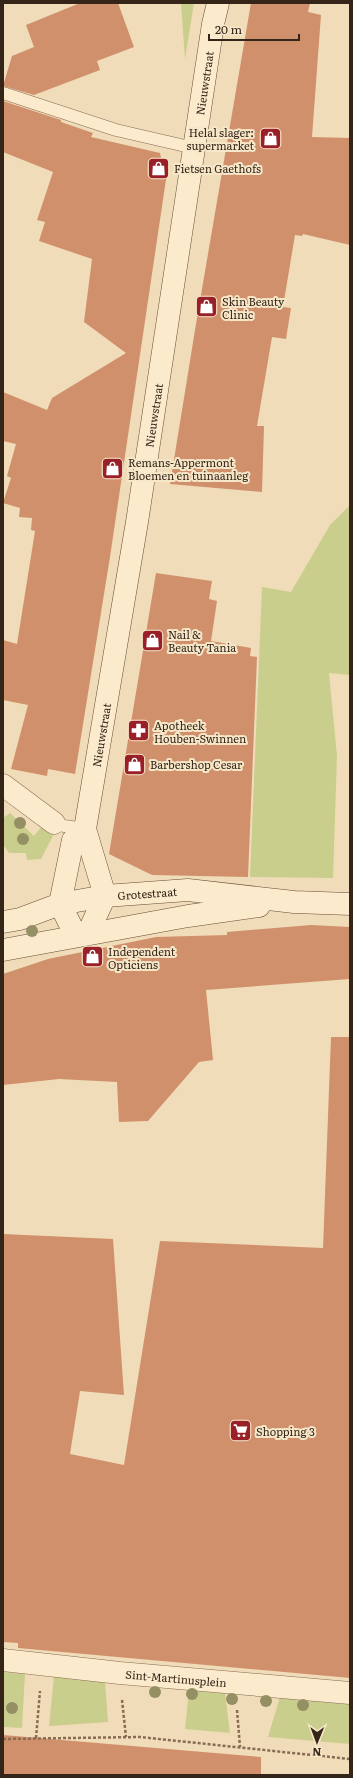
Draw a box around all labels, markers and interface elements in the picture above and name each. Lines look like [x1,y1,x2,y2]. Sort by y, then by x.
scale bar [209,16,299,42]
text: 20 m [215,20,242,38]
street label: Nieuwstraat [191,49,217,116]
place label: Helal slager: supermarket [186,124,255,153]
shop icon: Helal slager: supermarket [257,125,283,151]
shop icon: Fietsen Gaethofs [145,155,171,181]
place label: Fietsen Gaethofs [174,160,261,176]
place label: Skin Beauty Clinic [222,293,285,322]
shop icon: Skin Beauty Clinic [193,294,219,320]
street label: Nieuwstraat [141,382,166,448]
place label: Remans-Appermont Bloemen en tuinaanleg [128,454,249,483]
shop icon: Remans-Appermont Bloemen en tuinaanleg [100,455,126,481]
place label: Nail & Beauty Tania [168,626,236,655]
shop icon: Nail & Beauty Tania [140,627,166,653]
street label: Nieuwstraat [88,701,114,768]
place label: Apotheek Houben-Swinnen [154,717,246,746]
pharmacy icon: Apotheek Houben-Swinnen [126,718,152,744]
shop icon: Barbershop Cesar [122,751,148,777]
place label: Barbershop Cesar [150,756,243,772]
street label: Grotestraat [117,883,178,903]
place label: Independent Opticiens [108,943,176,972]
shop icon: Independent Opticiens [79,944,105,970]
supermarket icon: Shopping 3 [227,1418,253,1444]
place label: Shopping 3 [256,1423,315,1439]
street label: Sint-Martinusplein [125,1666,227,1690]
north arrow [297,1722,337,1762]
text: N [312,1745,322,1761]

